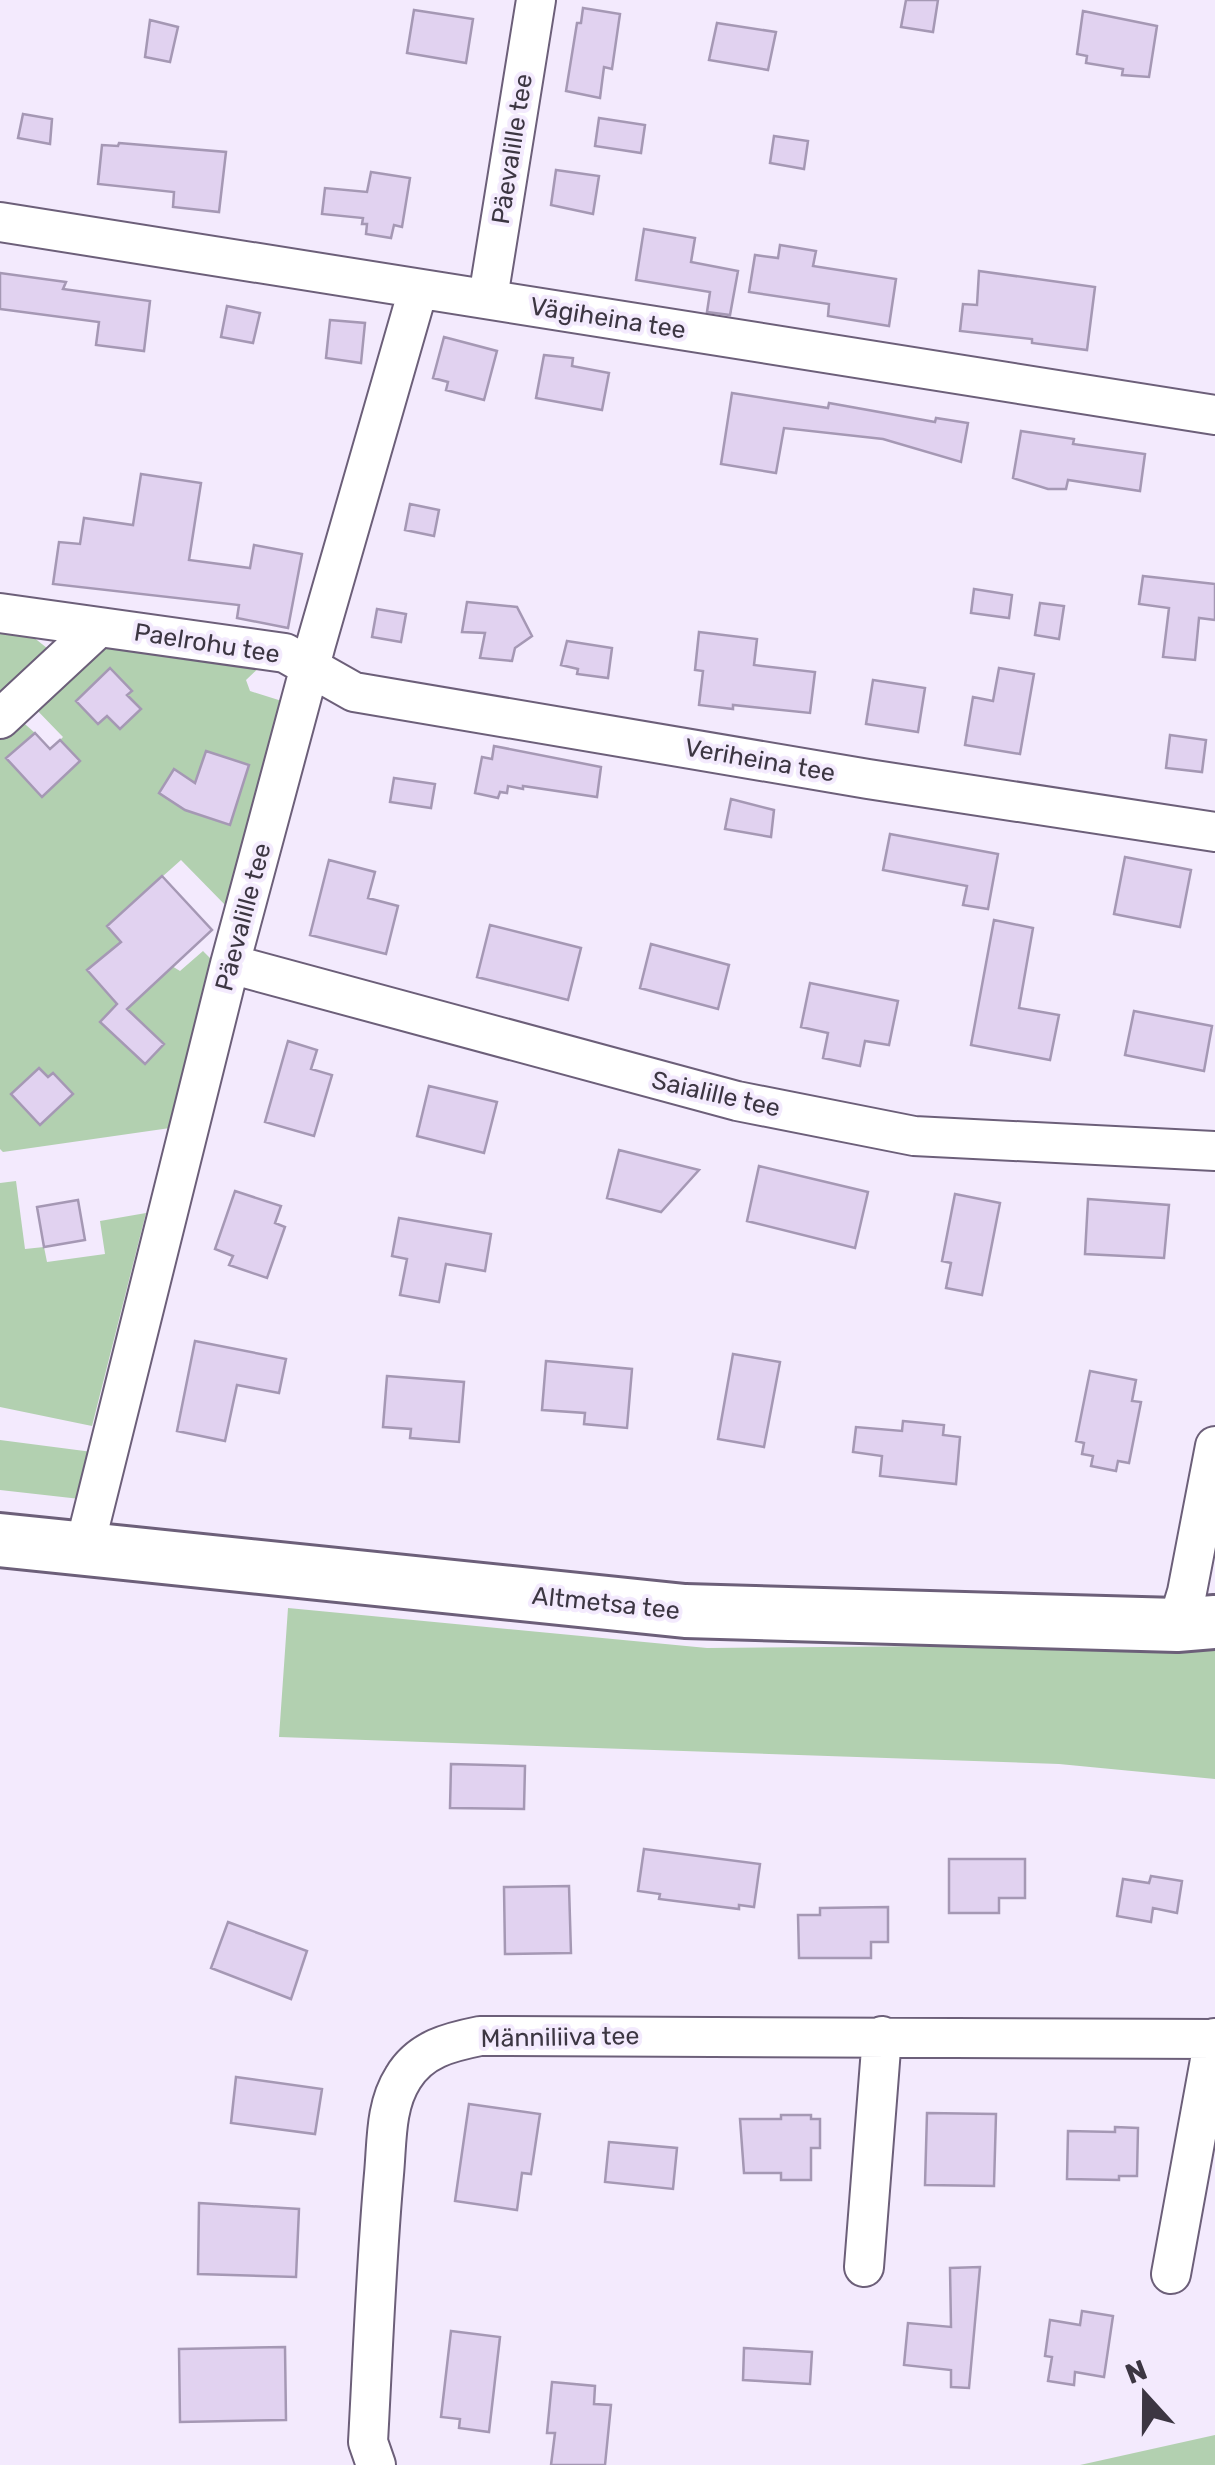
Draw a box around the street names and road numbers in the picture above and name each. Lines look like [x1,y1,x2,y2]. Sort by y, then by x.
street label: Päevalille tee [486,72,538,226]
street label: Vägiheina tee [528,291,688,345]
street label: Paelrohu tee [132,617,282,669]
street label: Veriheina tee [683,733,837,787]
street label: Päevalille tee [209,840,277,994]
street label: Saialille tee [649,1065,783,1123]
street label: Altmetsa tee [531,1581,681,1625]
street label: Männiliiva tee [480,2021,640,2053]

